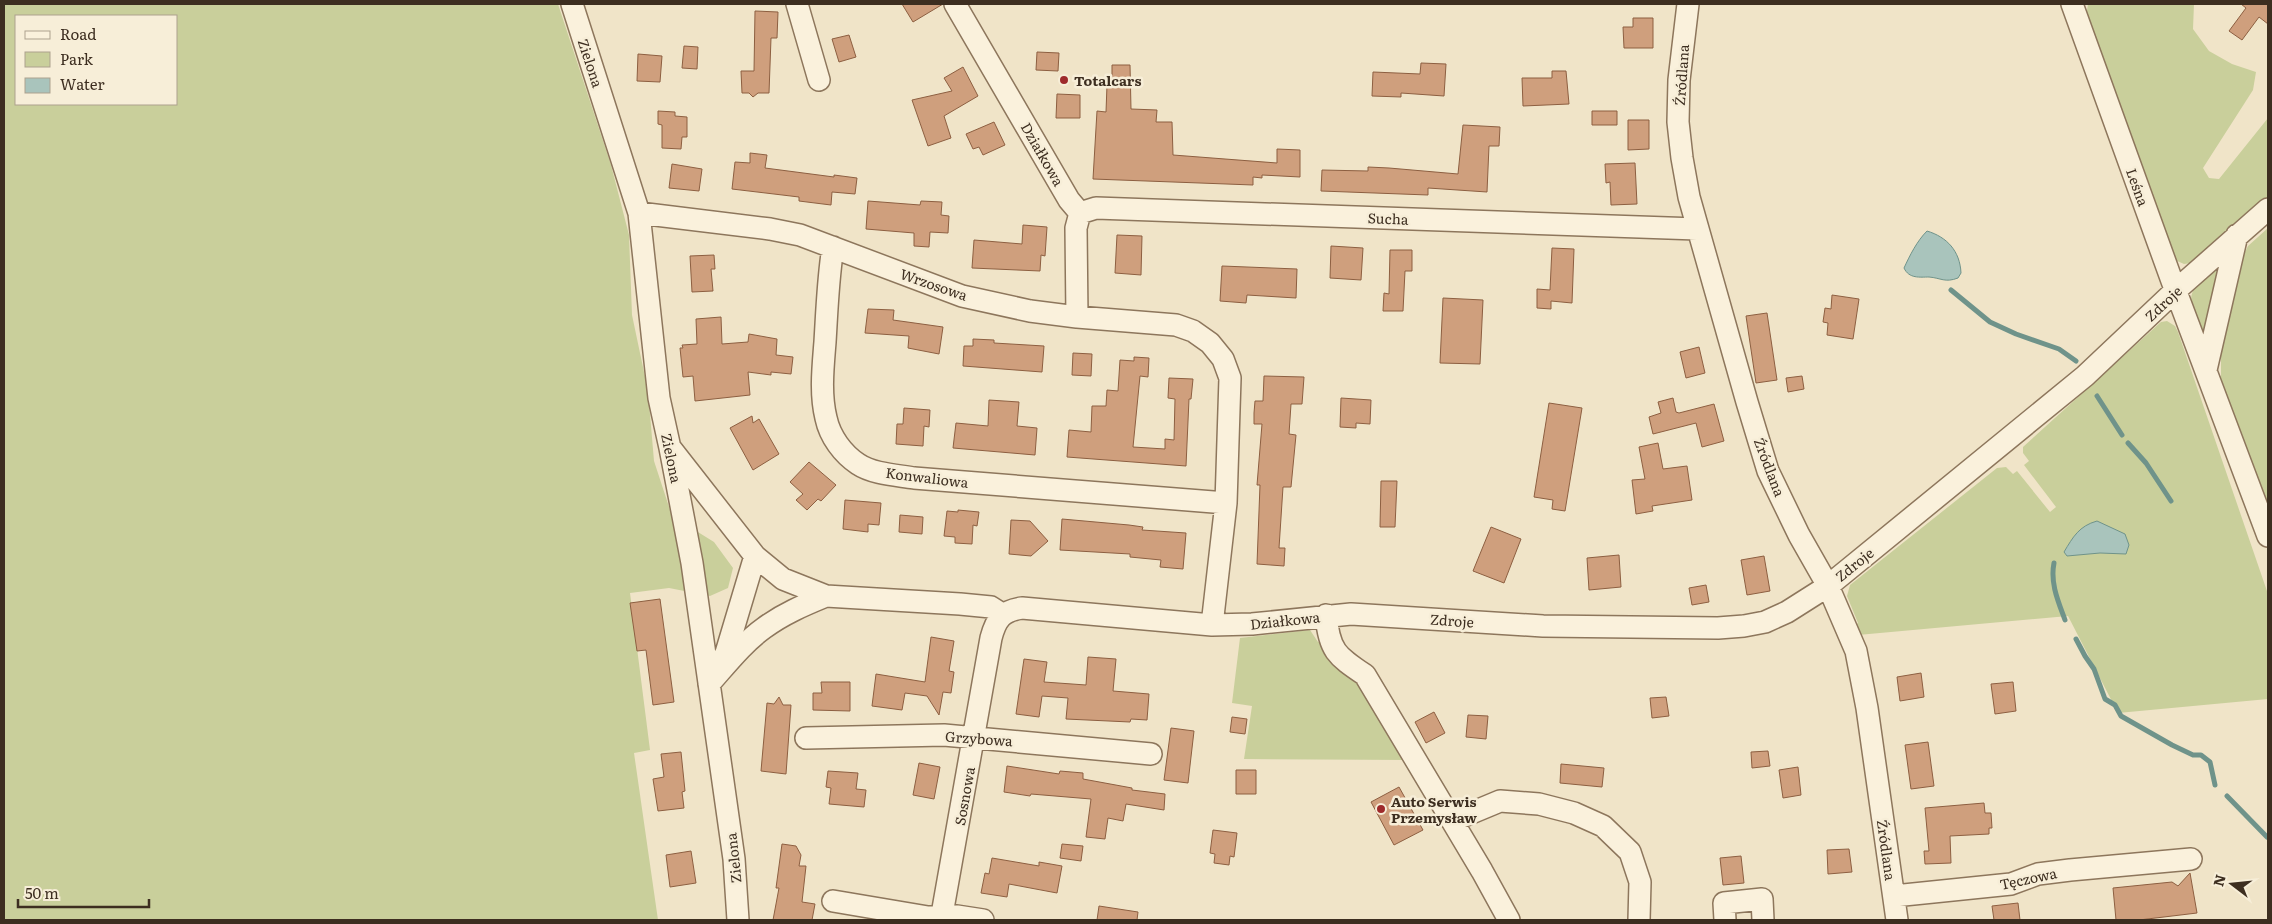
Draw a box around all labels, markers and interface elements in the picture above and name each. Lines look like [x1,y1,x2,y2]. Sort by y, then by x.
legend [15,15,178,105]
text: Road [60,22,96,45]
street label: Zielona [574,36,608,90]
street label: Źródlana [1669,43,1693,106]
text: Park [60,47,94,70]
place label: Totalcars [1074,70,1141,90]
text: Water [60,72,105,95]
marker: Totalcars [1058,74,1070,86]
street label: Działkowa [1017,119,1069,190]
street label: Leśna [2122,165,2154,209]
street label: Sucha [1367,207,1409,229]
street label: Wrzosowa [898,263,971,305]
street label: Zdroje [2140,281,2186,325]
street label: Zielona [657,431,687,485]
street label: Źródlana [1750,435,1790,500]
street label: Konwaliowa [884,462,970,492]
street label: Zdroje [1831,542,1877,586]
street label: Działkowa [1249,606,1321,634]
street label: Zdroje [1429,608,1475,632]
street label: Grzybowa [945,726,1014,750]
street label: Sosnowa [949,765,979,827]
place label: Auto Serwis Przemysław [1391,791,1477,827]
marker: Auto Serwis Przemysław [1375,803,1387,815]
street label: Źródlana [1873,818,1901,882]
street label: Zielona [720,831,746,884]
north arrow [2207,859,2257,909]
street label: Tęczowa [1998,862,2059,894]
text: N [2207,871,2230,889]
scale bar [18,876,149,908]
text: 50 m [25,881,59,904]

